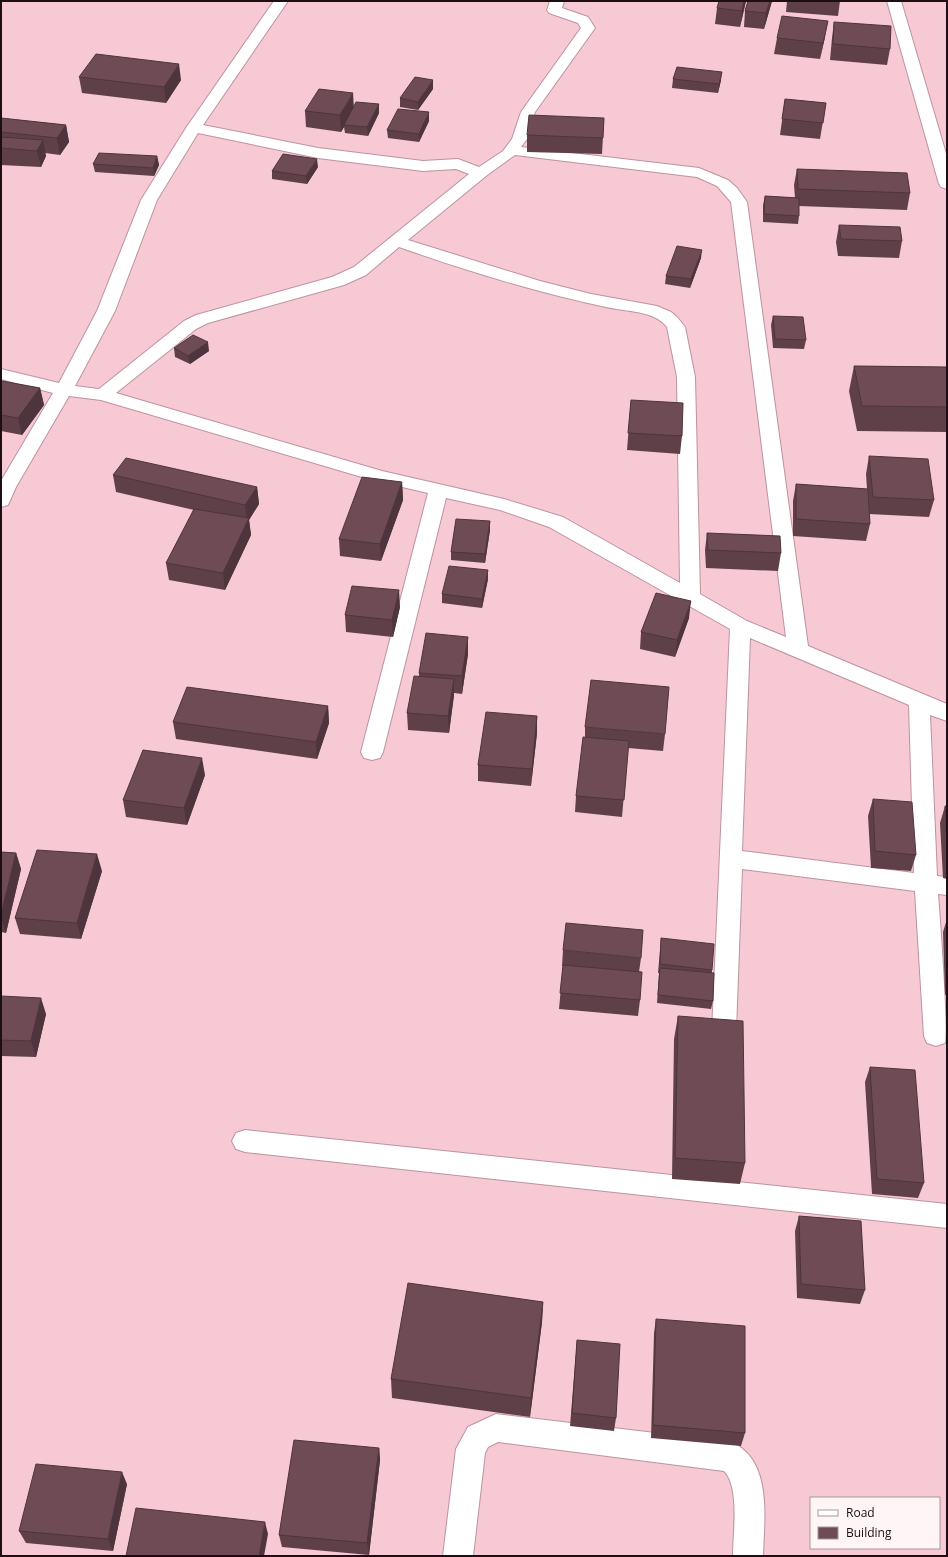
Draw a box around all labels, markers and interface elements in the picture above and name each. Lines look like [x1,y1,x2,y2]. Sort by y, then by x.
legend [810,1497,940,1549]
text: Road [846,1504,875,1521]
text: Building [846,1524,892,1541]

